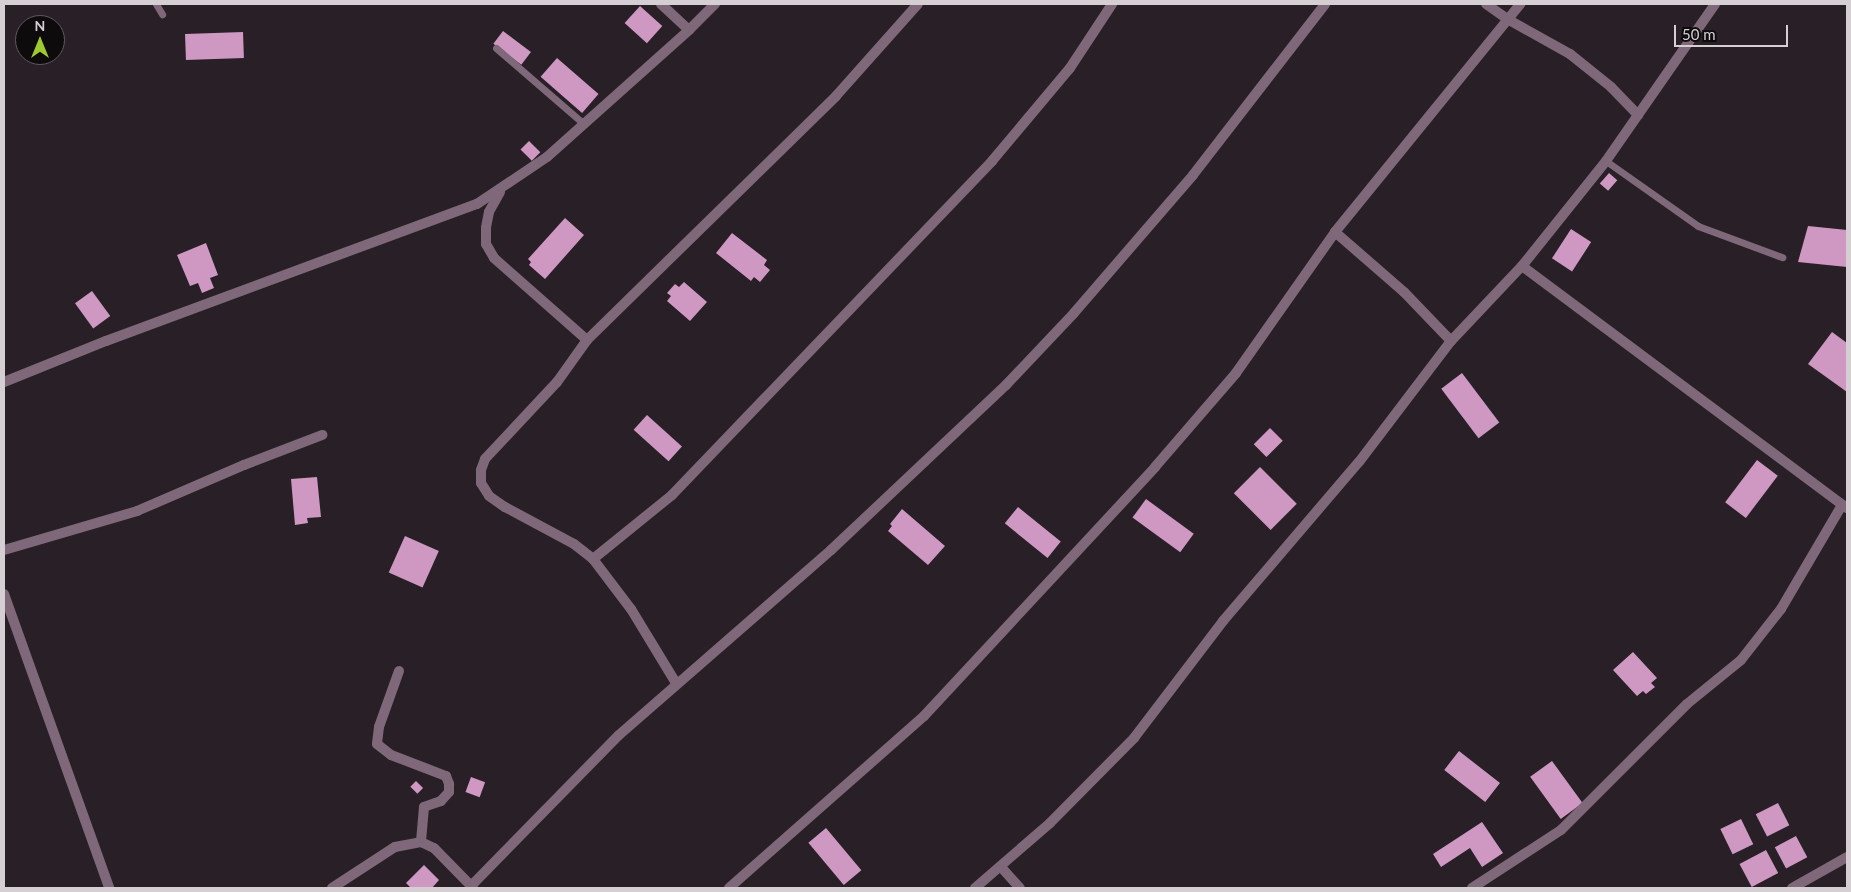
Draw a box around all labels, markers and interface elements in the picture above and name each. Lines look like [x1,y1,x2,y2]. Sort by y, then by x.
north arrow [15,15,65,65]
scale bar [1676,15,1790,47]
text: N [35,17,45,34]
text: 50 m [1682,25,1716,43]

